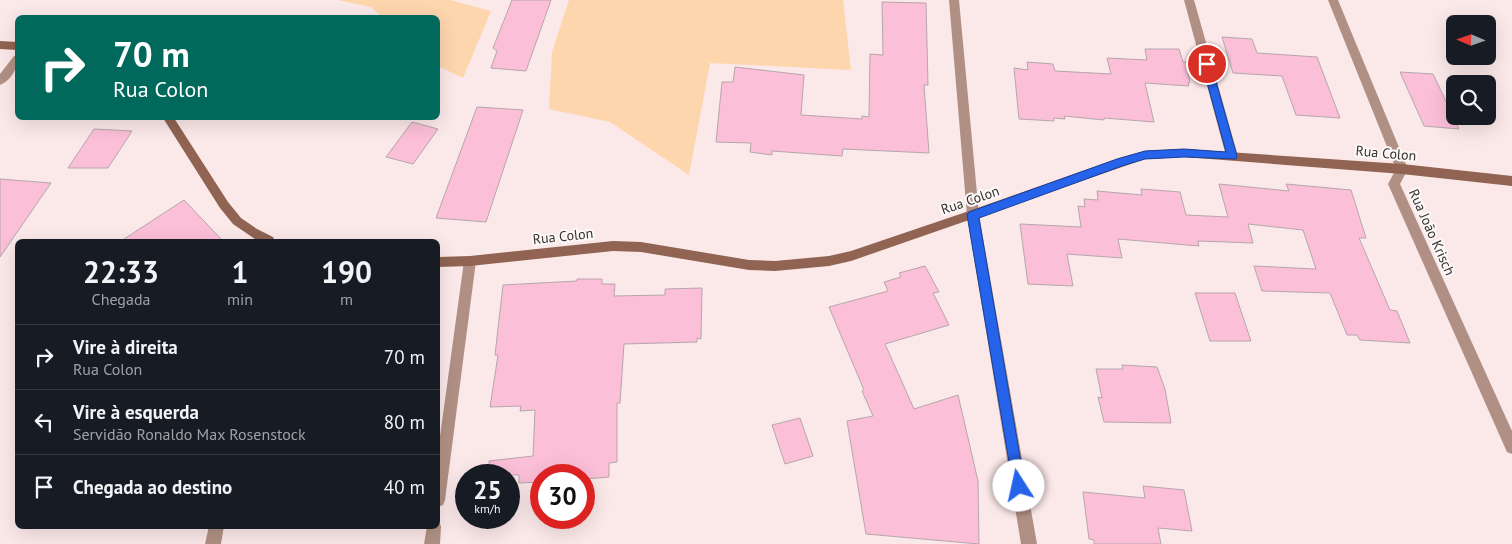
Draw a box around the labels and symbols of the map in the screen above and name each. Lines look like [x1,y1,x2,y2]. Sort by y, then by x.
north arrow [1446,15,1496,65]
pin [1186,43,1228,85]
street label: Rua Colon [1355,141,1417,165]
street label: Rua Colon [938,182,1002,218]
street label: Rua João Krisch [1405,186,1459,278]
street label: Rua Colon [532,224,594,248]
position arrow [992,459,1044,511]
speed limit sign: 30 [530,464,595,529]

